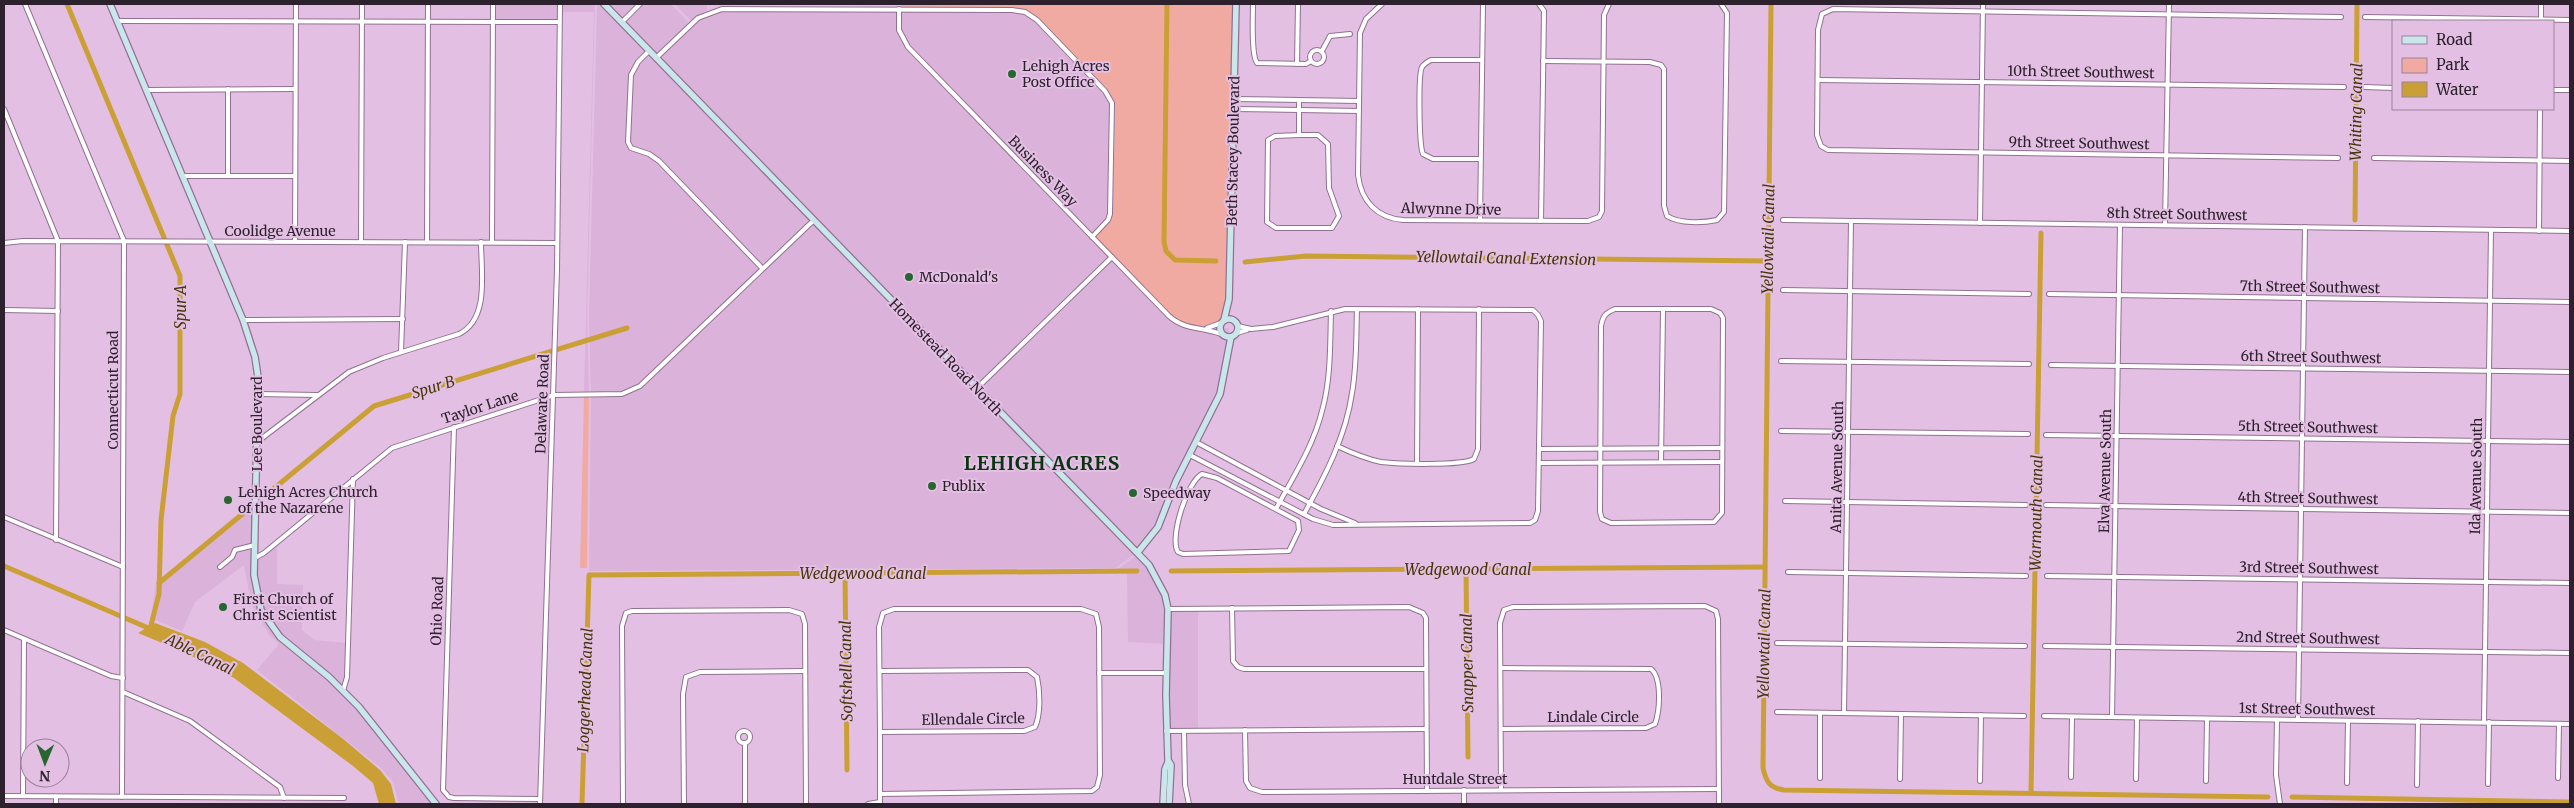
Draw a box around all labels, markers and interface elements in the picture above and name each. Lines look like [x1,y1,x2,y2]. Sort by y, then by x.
legend [2392,20,2554,110]
text: Road [2436,30,2472,49]
text: Park [2436,55,2470,74]
place label: Lehigh Acres Post Office [1022,57,1110,91]
street label: 10th Street Southwest [2007,62,2155,82]
water label: Whiting Canal [2346,63,2366,161]
marker: Lehigh Acres Post Office [1006,68,1018,80]
street label: Beth Stacey Boulevard [1223,75,1243,226]
text: Water [2435,80,2479,99]
street label: Business Way [1005,132,1082,211]
street label: 9th Street Southwest [2008,133,2150,153]
water label: Yellowtail Canal [1758,184,1778,294]
street label: Alwynne Drive [1400,199,1501,219]
street label: 8th Street Southwest [2106,204,2248,224]
street label: Coolidge Avenue [225,222,335,240]
water label: Yellowtail Canal Extension [1416,247,1596,269]
place label: McDonald's [919,268,998,286]
marker: McDonald's [903,271,915,283]
street label: 7th Street Southwest [2240,277,2381,297]
water label: Spur A [171,285,190,329]
street label: Homestead Road North [885,295,1007,419]
street label: Connecticut Road [104,330,122,449]
street label: 6th Street Southwest [2240,347,2382,367]
street label: Delaware Road [531,353,553,454]
water label: Spur B [409,371,457,403]
street label: Lee Boulevard [248,376,266,472]
street label: Taylor Lane [439,386,521,428]
street label: Anita Avenue South [1827,401,1847,534]
street label: Elva Avenue South [2095,409,2115,533]
street label: 5th Street Southwest [2238,417,2379,437]
street label: Ida Avenue South [2466,418,2486,534]
district label: LEHIGH ACRES [964,451,1120,475]
water label: Warmouth Canal [2025,455,2047,571]
place label: Publix [942,477,986,495]
marker: Publix [926,480,938,492]
place label: Lehigh Acres Church of the Nazarene [238,483,378,517]
place label: Speedway [1143,484,1212,502]
marker: Speedway [1127,487,1139,499]
street label: 4th Street Southwest [2237,488,2379,508]
marker: Lehigh Acres Church of the Nazarene [222,494,234,506]
street label: 3rd Street Southwest [2239,558,2380,578]
water label: Wedgewood Canal [1404,560,1532,579]
water label: Wedgewood Canal [799,564,927,583]
street label: Ohio Road [427,576,447,646]
water label: Yellowtail Canal [1754,589,1774,699]
place label: First Church of Christ Scientist [233,590,337,624]
marker: First Church of Christ Scientist [217,601,229,613]
water label: Snapper Canal [1457,613,1477,713]
water label: Softshell Canal [836,620,856,722]
water label: Loggerhead Canal [573,627,597,753]
street label: 2nd Street Southwest [2236,628,2381,648]
water label: Able Canal [162,629,237,679]
street label: 1st Street Southwest [2239,699,2376,719]
street label: Lindale Circle [1547,708,1639,726]
street label: Ellendale Circle [921,709,1025,729]
north arrow [20,738,70,788]
text: N [39,767,50,785]
street label: Huntdale Street [1402,770,1508,788]

